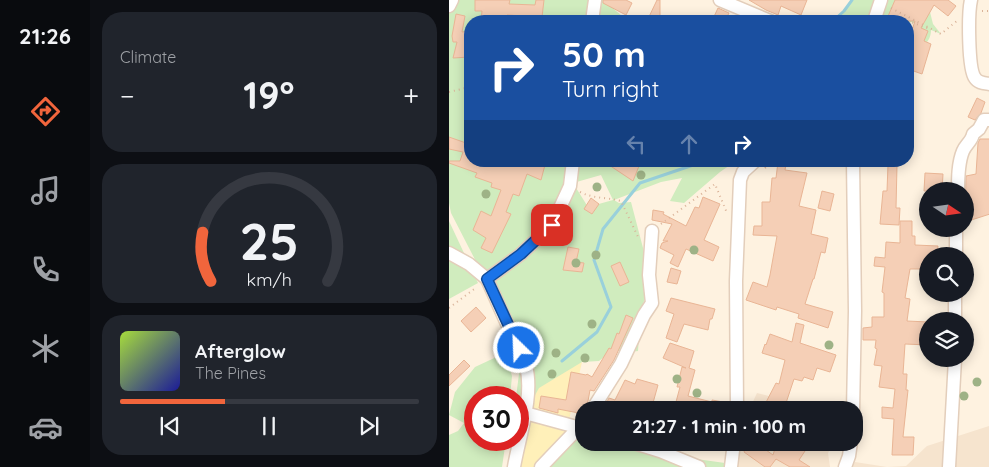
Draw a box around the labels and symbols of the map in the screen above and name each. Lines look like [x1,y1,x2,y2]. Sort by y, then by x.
north arrow [919,182,974,238]
pin [531,204,573,246]
position arrow [492,321,544,373]
speed limit sign: 30 [464,386,529,451]

